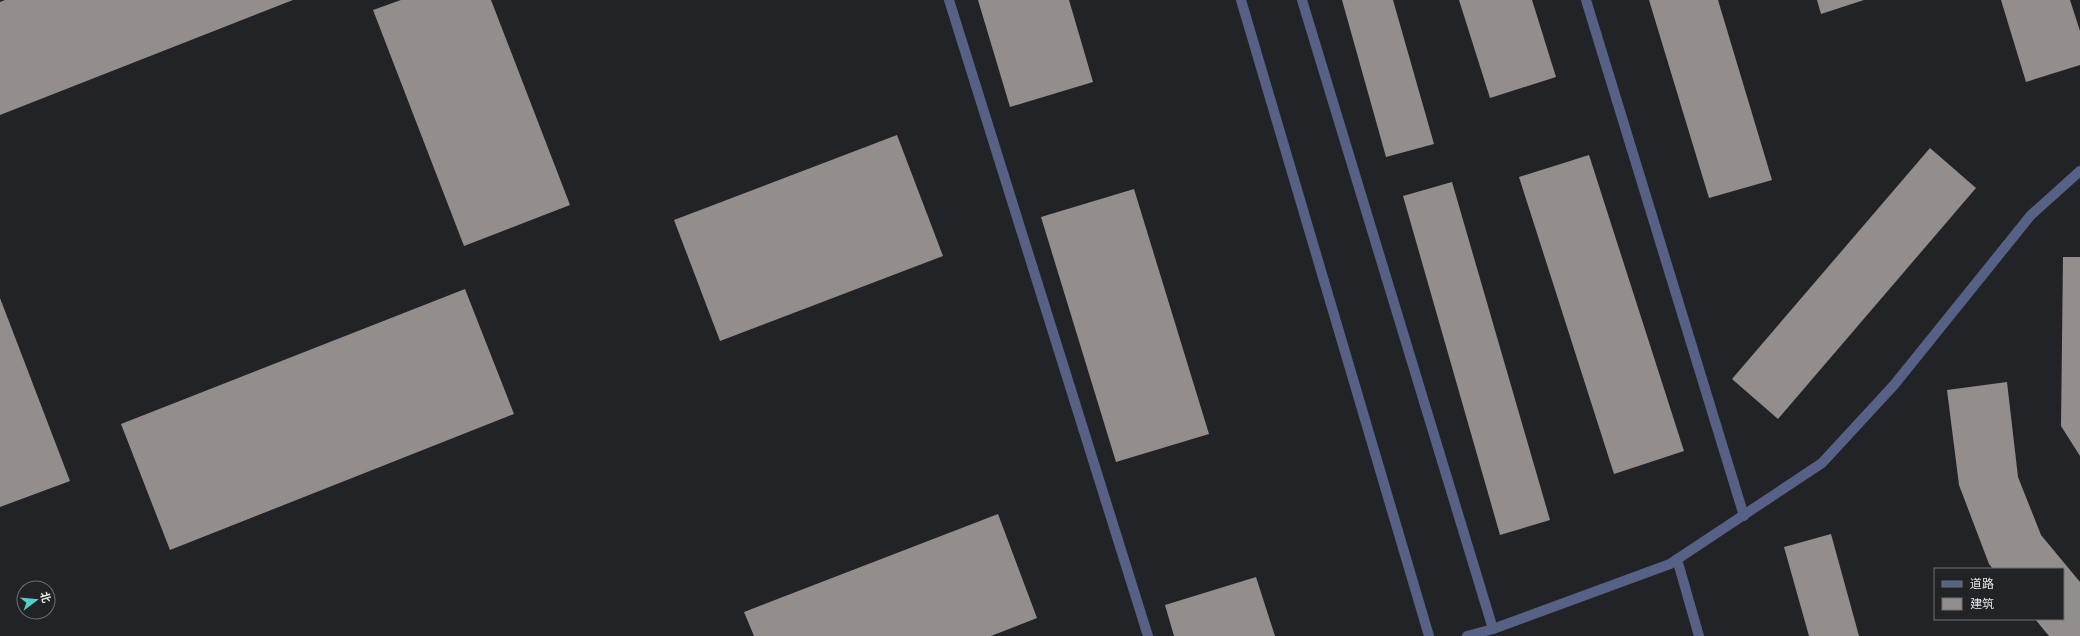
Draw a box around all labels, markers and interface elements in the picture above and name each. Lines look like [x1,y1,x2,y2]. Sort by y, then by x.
legend [1934,568,2064,620]
text: 道路 [1970,576,1994,591]
north arrow [16,580,56,620]
text: 北 [37,590,54,604]
text: 建筑 [1970,596,1994,611]

